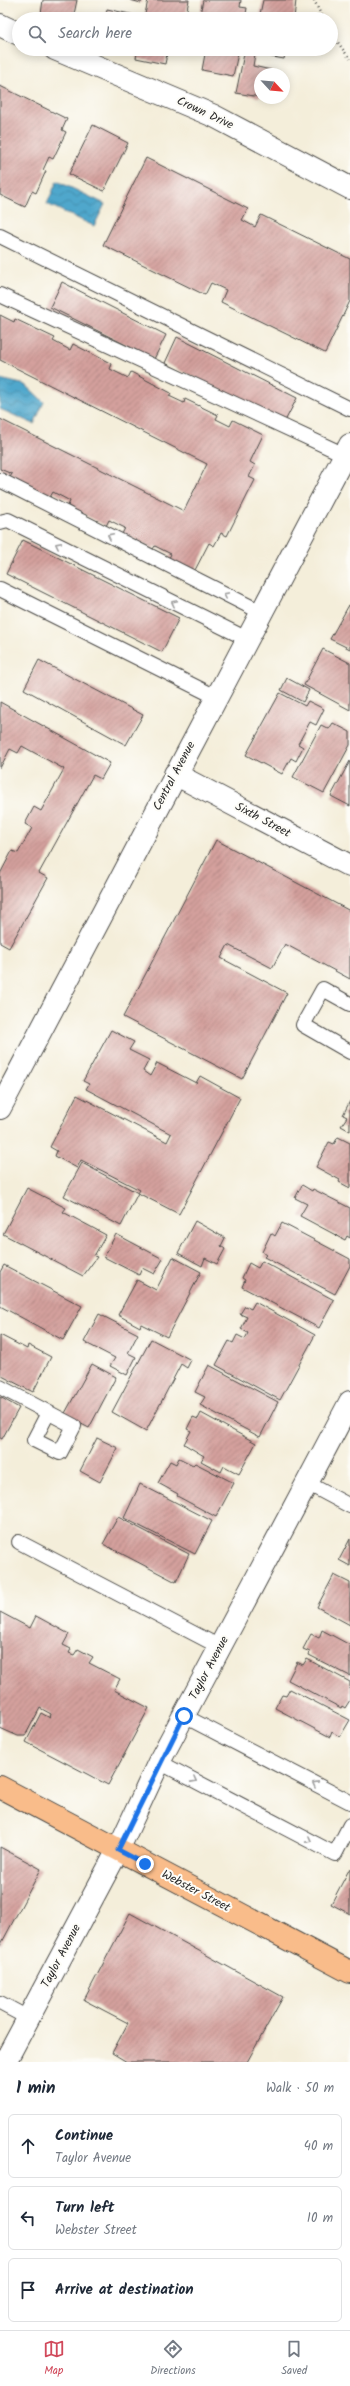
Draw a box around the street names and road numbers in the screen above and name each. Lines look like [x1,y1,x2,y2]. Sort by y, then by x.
street label: Crown Drive [173,92,237,135]
street label: Central Avenue [148,737,201,814]
street label: Sixth Street [232,797,295,843]
street label: Taylor Avenue [184,1632,234,1703]
street label: Webster Street [158,1865,234,1917]
street label: Taylor Avenue [36,1920,86,1991]

